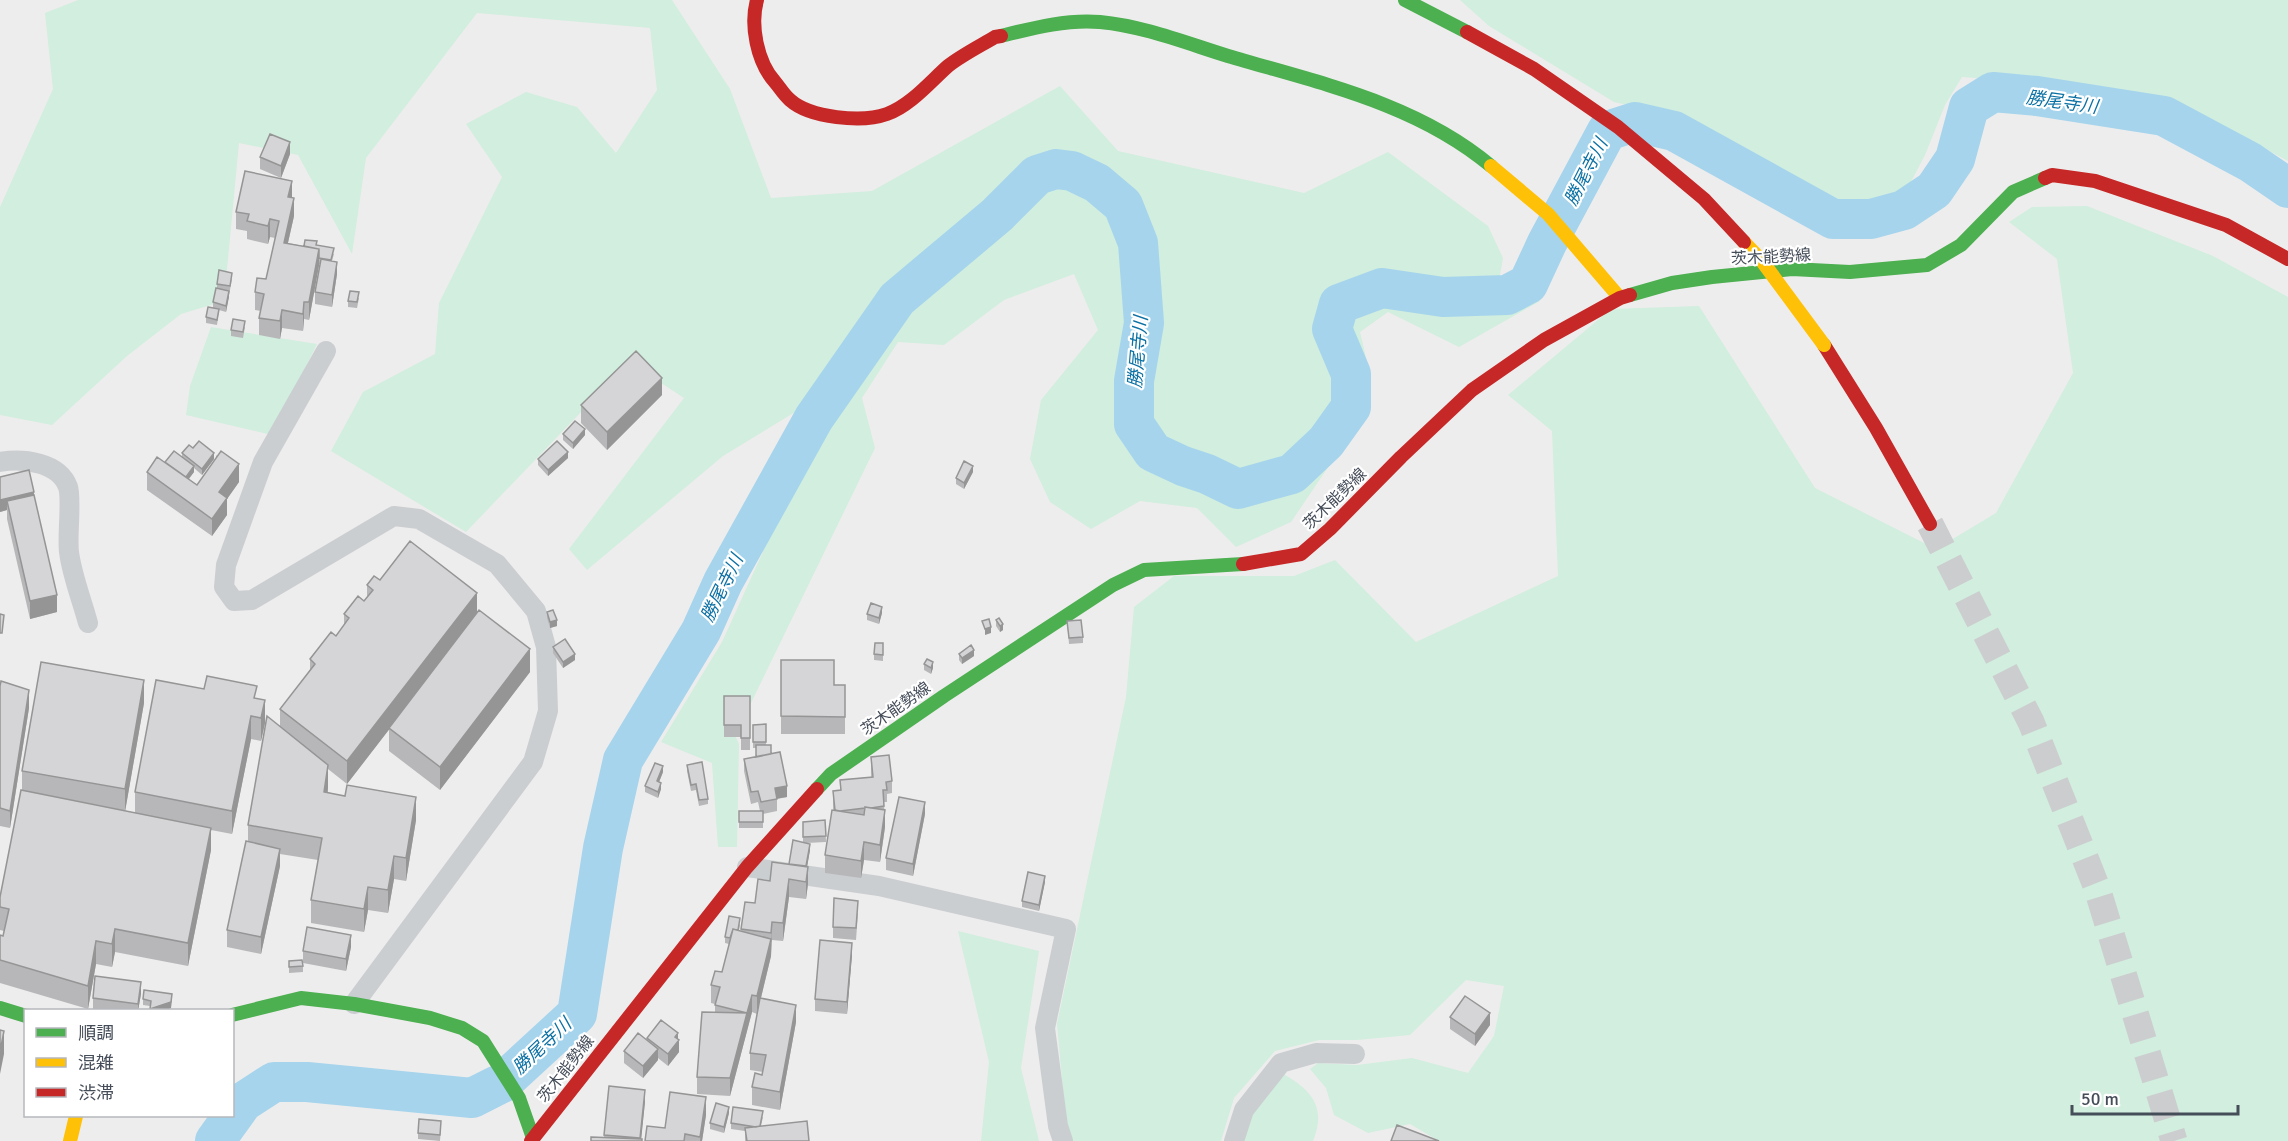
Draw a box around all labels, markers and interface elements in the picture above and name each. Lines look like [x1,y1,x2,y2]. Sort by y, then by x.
water label: 勝尾寺川 [2025,86,2101,118]
water label: 勝尾寺川 [1560,133,1613,209]
street label: 茨木能勢線 [1731,245,1811,269]
water label: 勝尾寺川 [1124,313,1152,389]
street label: 茨木能勢線 [1299,464,1371,534]
water label: 勝尾寺川 [696,549,749,625]
street label: 茨木能勢線 [857,678,935,740]
legend [24,1009,234,1117]
water label: 勝尾寺川 [508,1012,577,1079]
text: 順調 [78,1022,114,1044]
street label: 茨木能勢線 [533,1031,599,1107]
text: 混雑 [78,1052,114,1074]
scale bar [2072,1078,2238,1116]
text: 渋滞 [78,1082,114,1104]
text: 50 m [2081,1088,2119,1110]

